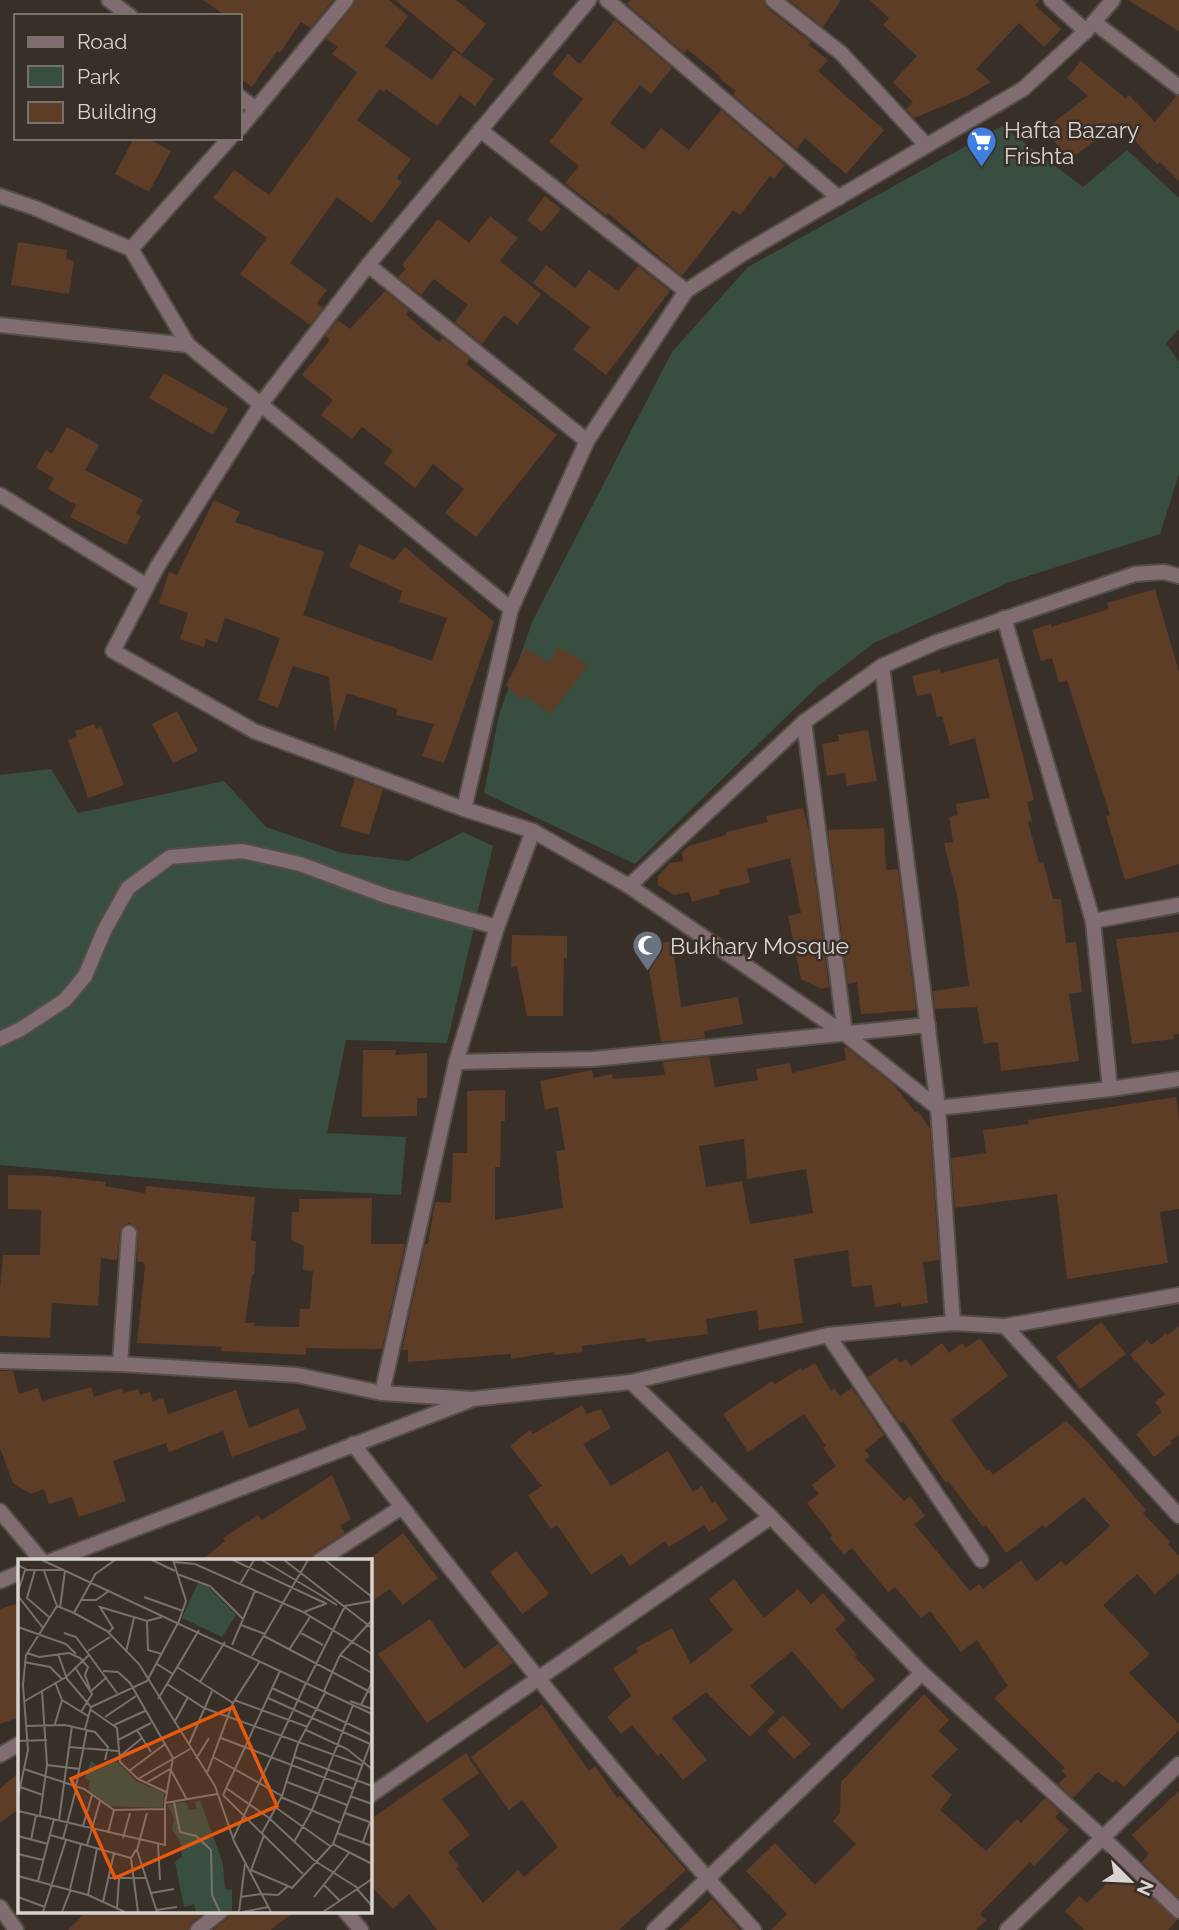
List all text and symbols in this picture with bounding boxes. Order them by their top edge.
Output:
legend [14,14,242,140]
text: Road [77,29,127,54]
text: Park [77,64,120,89]
text: Building [77,99,157,124]
place label: Hafta Bazary Frishta [1004,116,1139,169]
supermarket icon: Hafta Bazary Frishta [964,125,998,169]
mosque icon: Bukhary Mosque [630,928,664,972]
place label: Bukhary Mosque [670,932,849,959]
inset map [18,1559,371,1912]
north arrow [1095,1846,1165,1916]
text: N [1133,1877,1159,1899]

